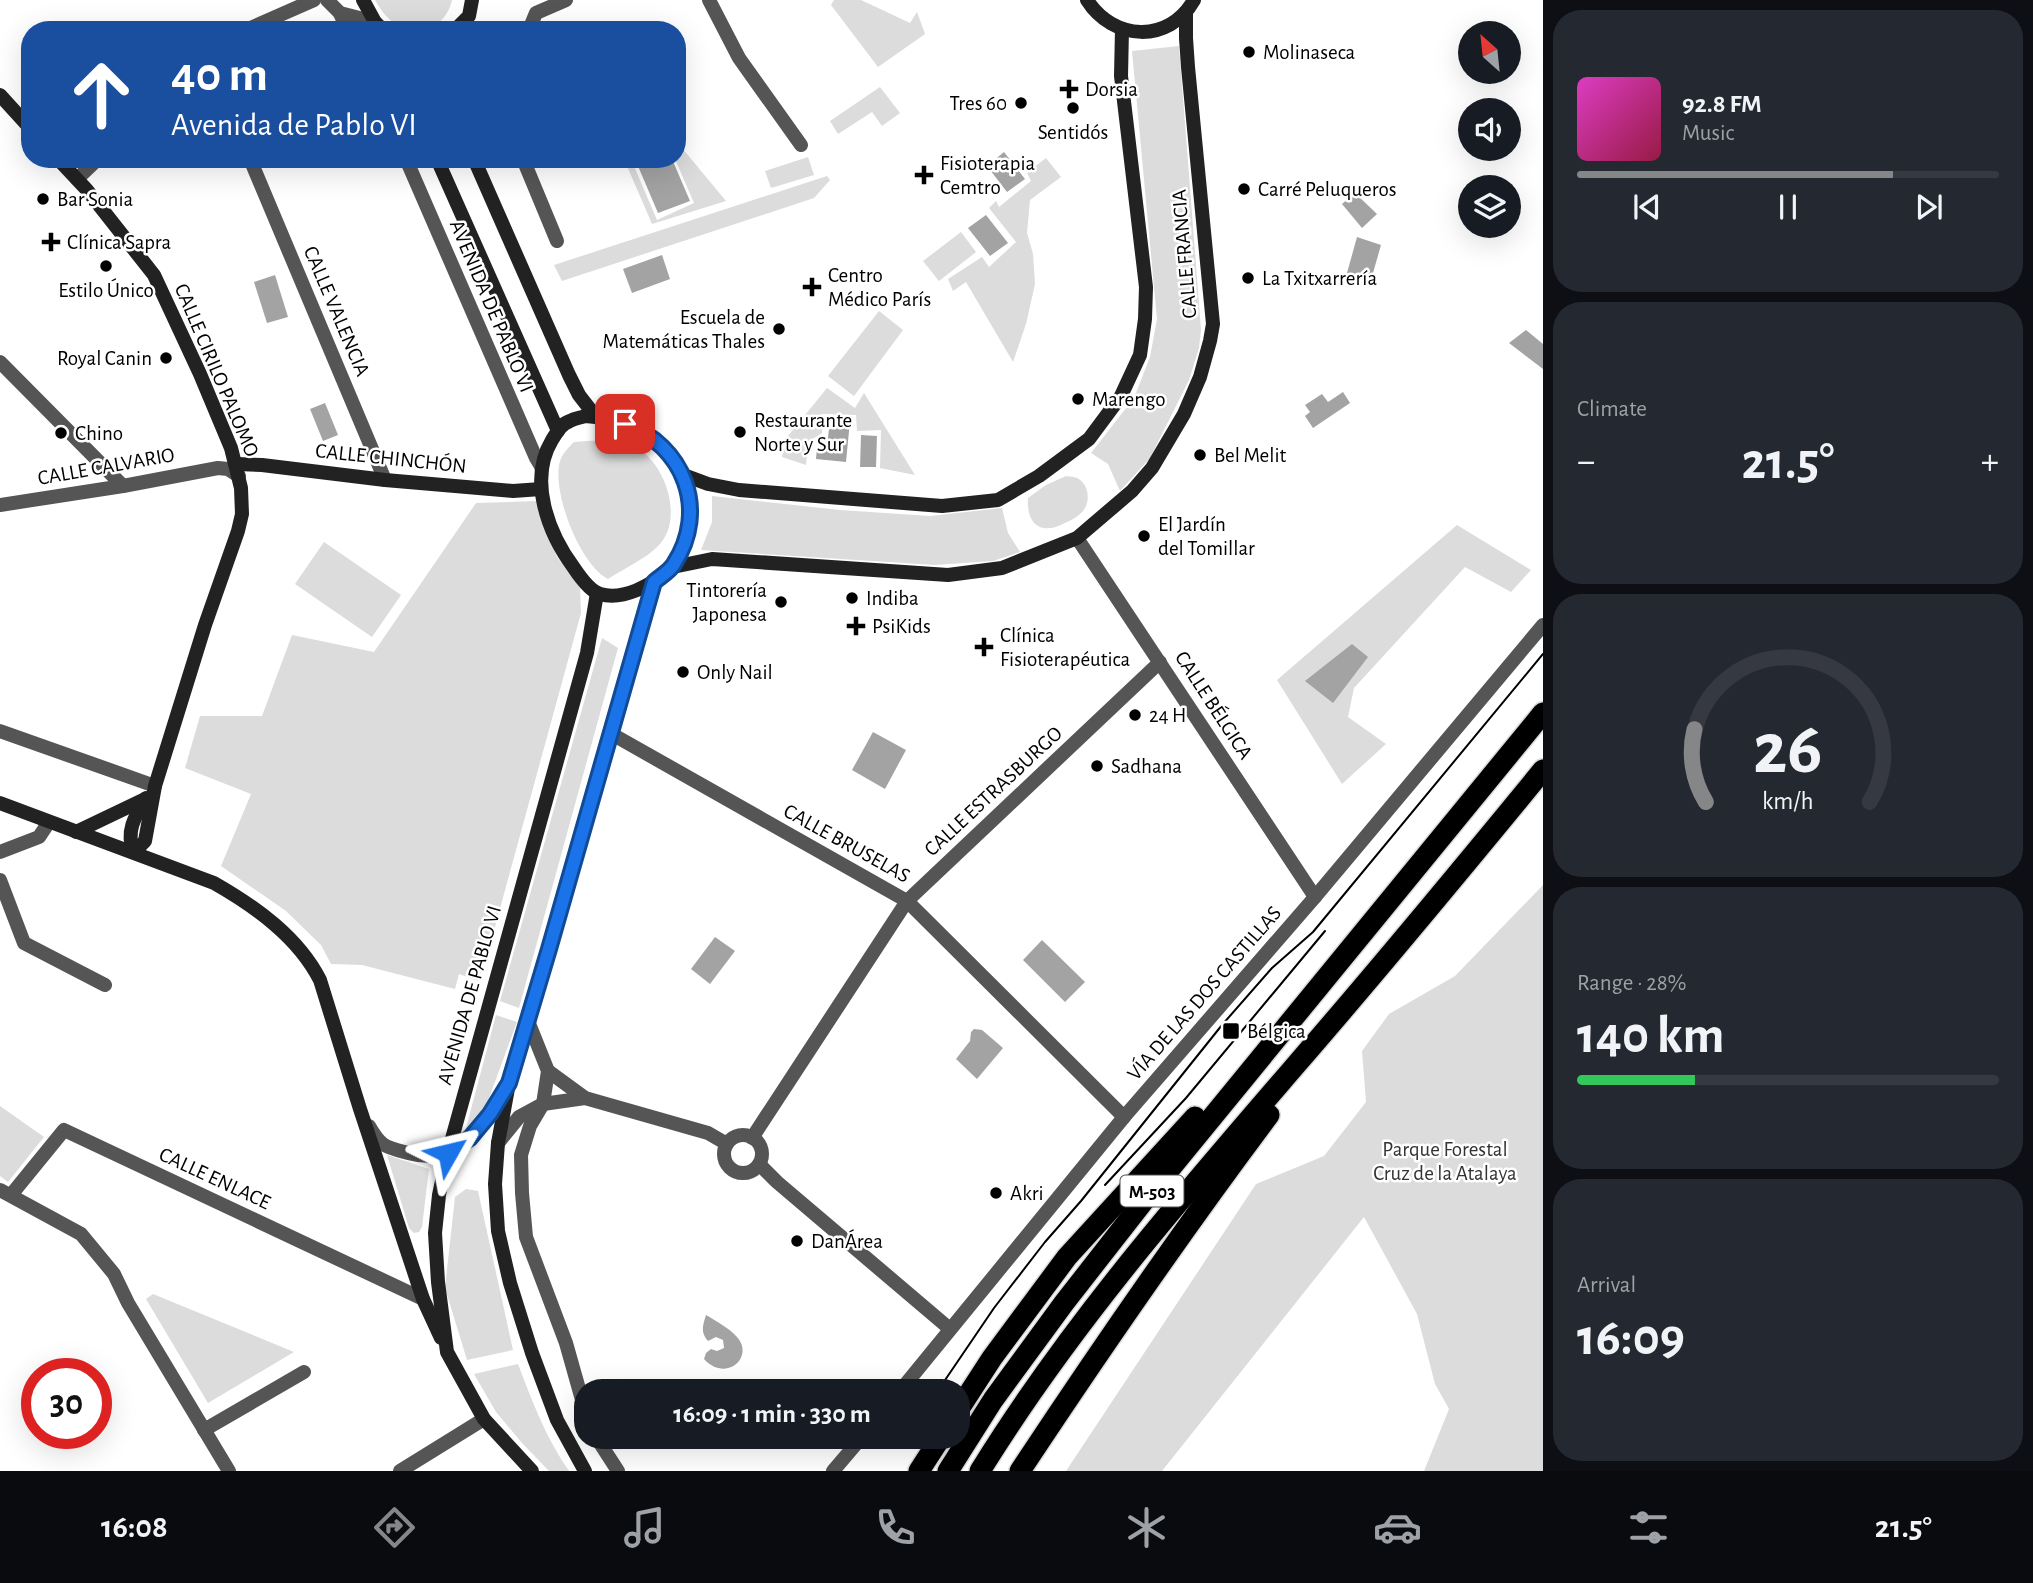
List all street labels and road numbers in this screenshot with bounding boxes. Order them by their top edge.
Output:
street label: CALLE FRANCIA [1168,188,1201,319]
street label: AVENIDA DE PABLO VI [446,217,537,396]
street label: CALLE VALENCIA [300,243,373,379]
street label: CALLE CIRILO PALOMO [171,280,263,460]
street label: CALLE CHINCHÓN [314,438,468,477]
street label: CALLE CALVARIO [36,444,176,489]
street label: CALLE BÉLGICA [1171,646,1258,763]
street label: CALLE ESTRASBURGO [920,722,1066,860]
street label: CALLE BRUSELAS [780,800,913,887]
street label: VÍA DE LAS DOS CASTILLAS [1122,901,1285,1084]
street label: AVENIDA DE PABLO VI [434,903,505,1087]
street label: CALLE ENLACE [156,1144,274,1213]
road number: M-503 [1120,1176,1184,1206]

